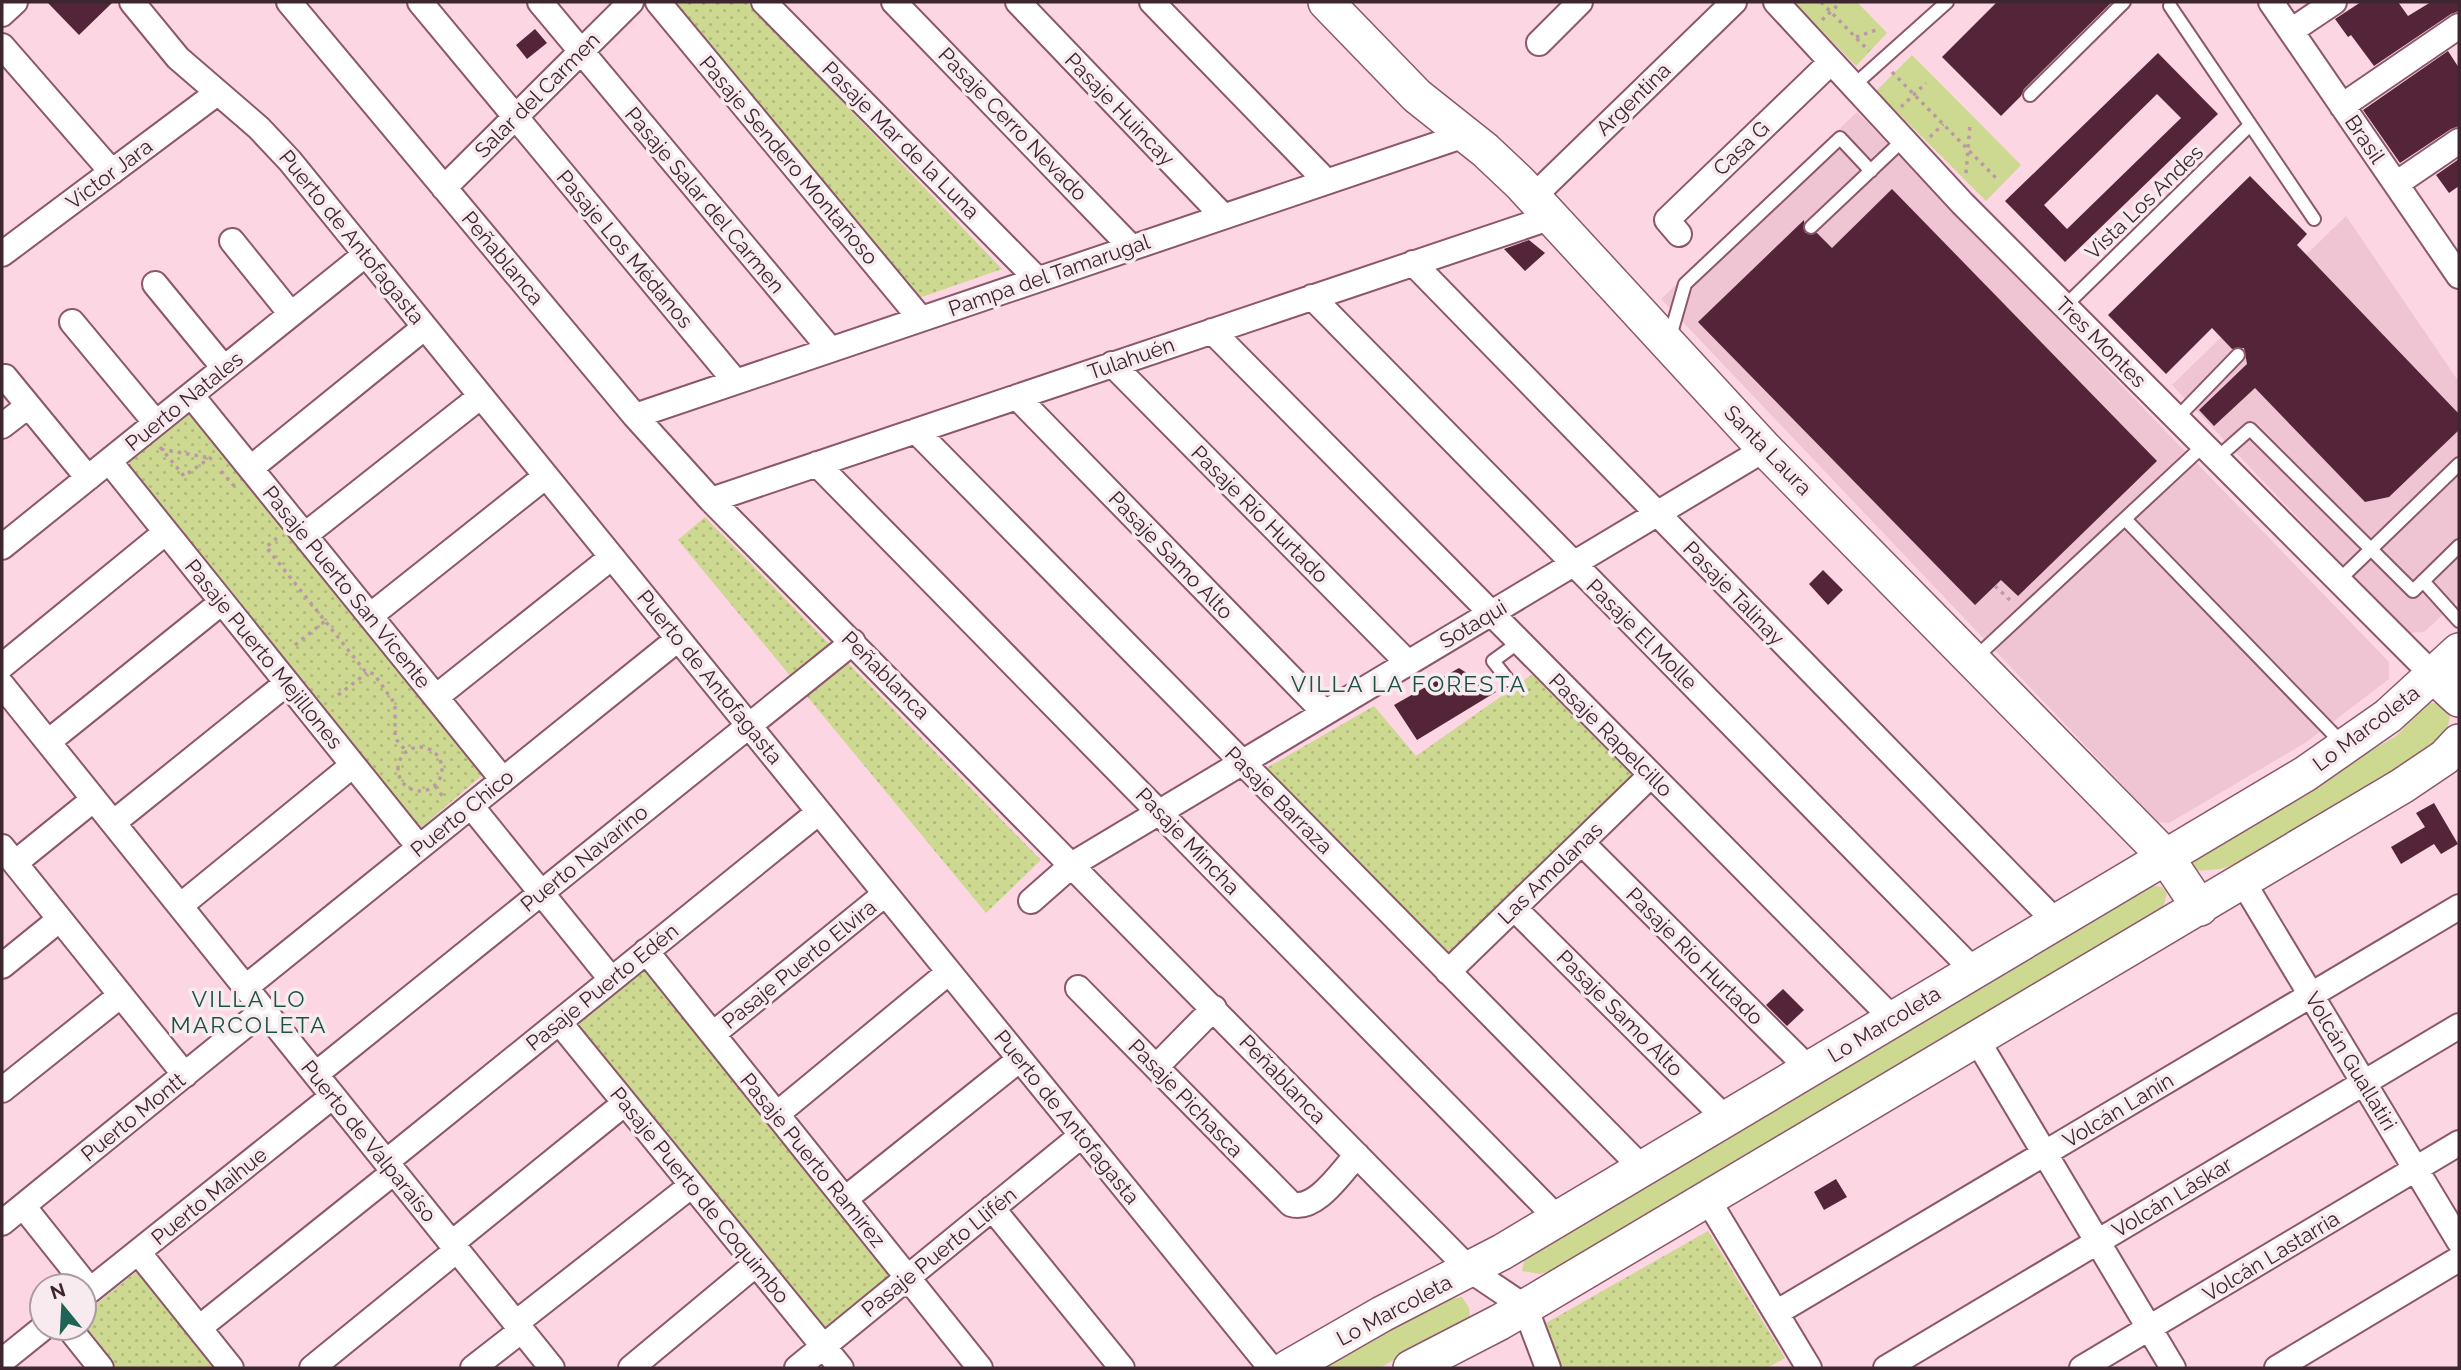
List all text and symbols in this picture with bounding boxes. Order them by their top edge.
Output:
street label: Salar del Carmen [469,27,605,163]
street label: Pasaje Cerro Nevado [933,42,1093,206]
street label: Pasaje Huincay [1060,47,1180,171]
street label: Pasaje Sendero Montañoso [694,51,884,269]
street label: Pasaje Mar de la Luna [817,56,985,224]
street label: Argentina [1590,57,1676,141]
street label: Pasaje Salar del Carmen [620,102,790,298]
street label: Brasil [2340,110,2390,168]
street label: Casa G [1708,115,1774,181]
street label: Víctor Jara [61,133,157,215]
street label: Vista Los Andes [2080,139,2208,265]
street label: Puerto de Antofagasta [274,145,430,329]
street label: Pasaje Los Médanos [552,165,698,333]
street label: Peñablanca [457,206,549,310]
street label: Pampa del Tamarugal [945,229,1153,321]
street label: Tres Montes [2050,291,2152,393]
street label: Tulahuén [1084,332,1178,384]
street label: Puerto Natales [120,346,248,456]
street label: Santa Laura [1719,400,1817,500]
street label: Pasaje Río Hurtado [1186,440,1334,588]
street label: Pasaje Puerto San Vicente [258,481,436,693]
street label: Pasaje Samo Alto [1104,486,1238,624]
street label: Pasaje Talinay [1678,536,1790,650]
street label: Pasaje Puerto Mejillones [180,554,348,754]
street label: Pasaje El Molle [1582,574,1702,694]
street label: Puerto de Antofagasta [632,585,788,769]
street label: Sotaqui [1435,594,1511,654]
street label: Peñablanca [837,626,935,724]
street label: Pasaje Rapelcillo [1544,668,1678,802]
district label: VILLA LA FORESTA [1291,670,1527,697]
street label: Lo Marcoleta [2308,680,2424,776]
street label: Pasaje Barraza [1220,741,1338,859]
street label: Puerto Chico [406,764,518,862]
street label: Pasaje Mincha [1131,782,1245,900]
street label: Puerto Navarino [515,799,653,917]
street label: Las Amolanas [1493,817,1607,929]
street label: Pasaje Río Hurtado [1621,882,1769,1030]
street label: Pasaje Puerto Elvira [717,894,881,1034]
street label: Pasaje Puerto Edén [521,918,683,1056]
street label: Pasaje Samo Alto [1552,945,1688,1081]
street label: Lo Marcoleta [1823,981,1945,1067]
district label: VILLA LO MARCOLETA [170,985,328,1038]
street label: Volcán Guallatiri [2300,987,2402,1135]
street label: Puerto de Antofagasta [989,1025,1145,1209]
street label: Peñablanca [1234,1029,1332,1129]
street label: Pasaje Pichasca [1123,1034,1249,1162]
street label: Puerto de Valparaíso [296,1055,442,1227]
street label: Puerto Montt [76,1067,190,1167]
street label: Volcán Lanín [2058,1067,2178,1153]
street label: Pasaje Puerto Ramírez [735,1068,891,1252]
street label: Pasaje Puerto de Coquimbo [605,1082,795,1308]
street label: Puerto Maihue [146,1142,272,1250]
street label: Volcán Láskar [2108,1151,2237,1243]
street label: Pasaje Puerto Llifén [857,1182,1021,1322]
street label: Volcán Lastarria [2198,1205,2344,1307]
street label: Lo Marcoleta [1332,1269,1456,1351]
north arrow [28,1272,98,1342]
text: N [47,1278,68,1304]

